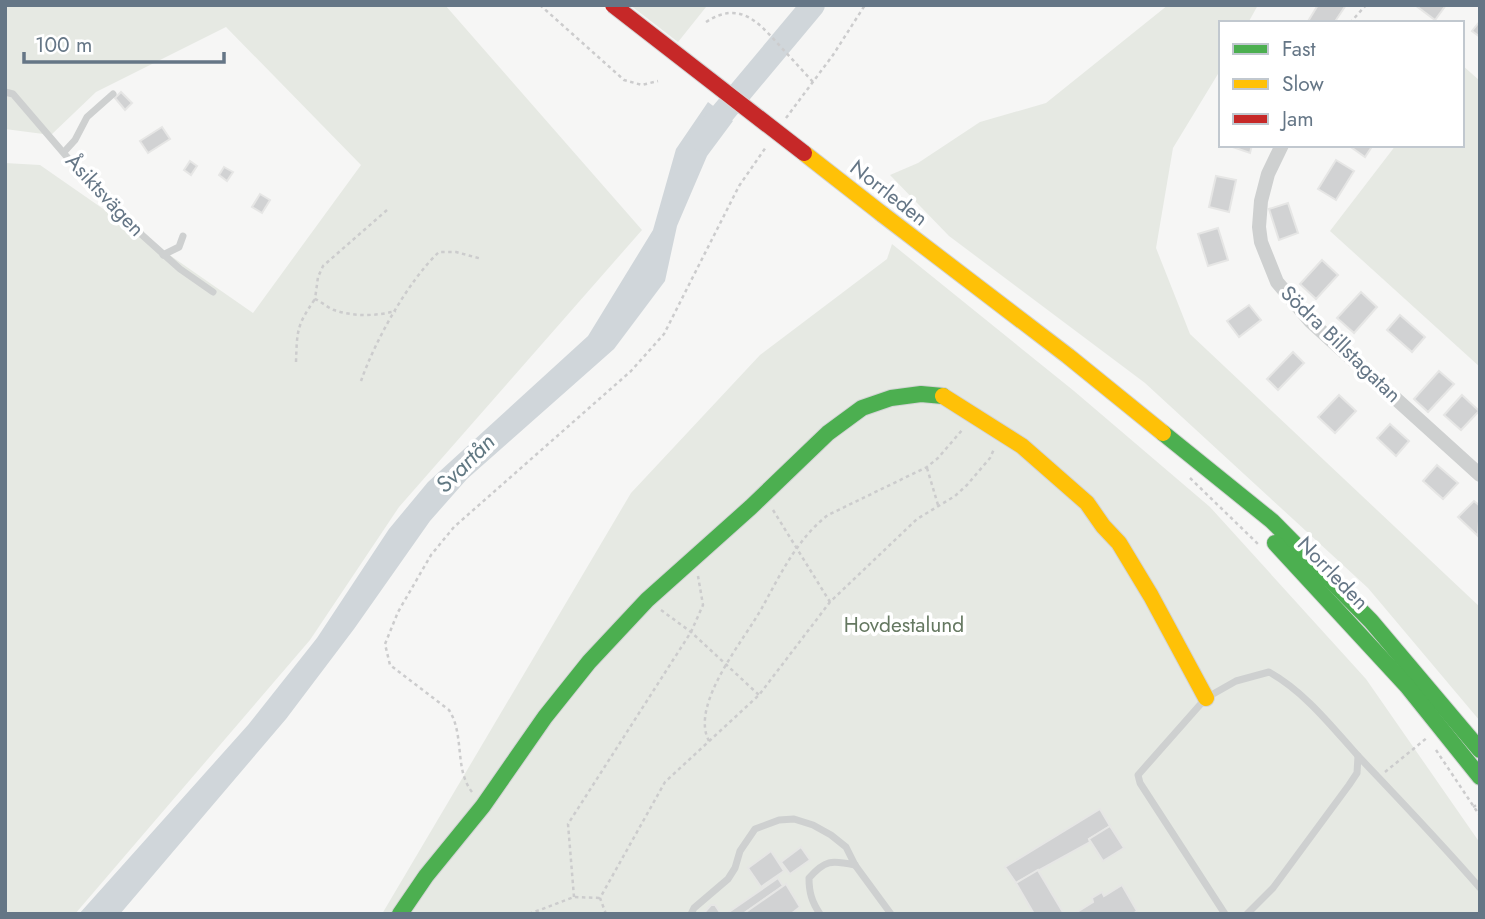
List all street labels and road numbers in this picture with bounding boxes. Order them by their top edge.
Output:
street label: Åsiktsvägen [59,147,151,243]
street label: Norrleden [844,153,934,233]
street label: Södra Billstagatan [1274,279,1408,409]
street label: Norrleden [1290,530,1376,616]

